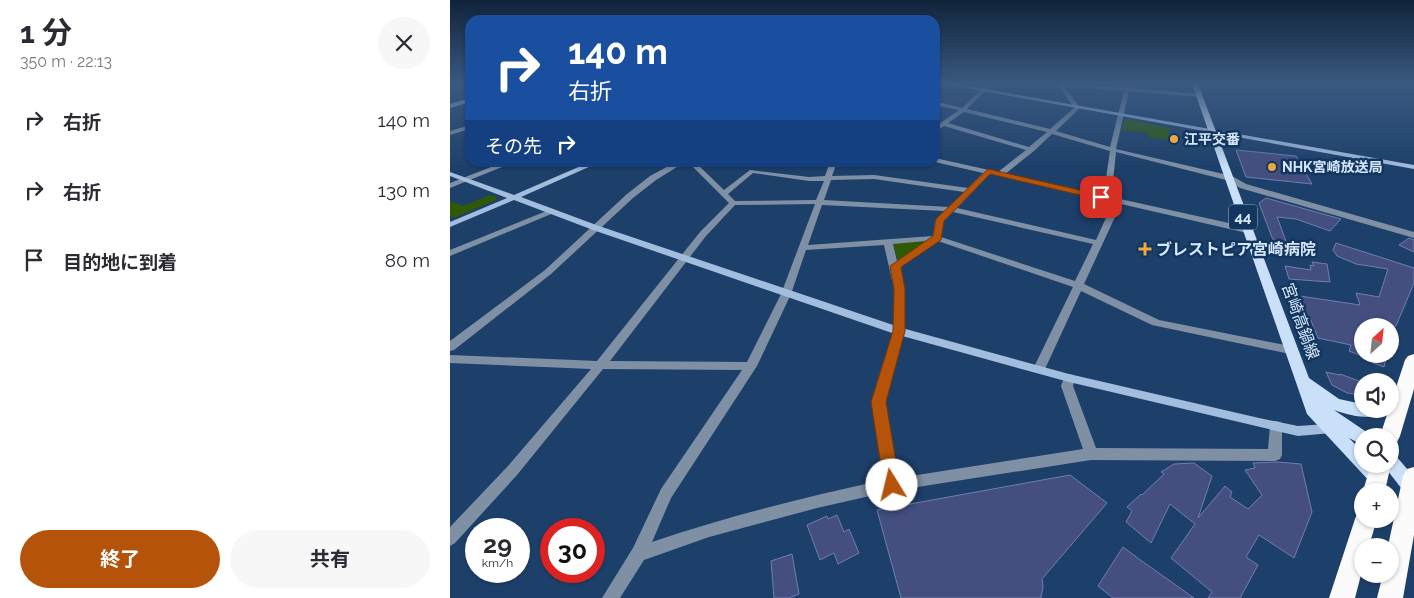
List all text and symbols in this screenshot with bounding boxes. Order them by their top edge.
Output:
text: 1 分 [20,15,72,50]
button: close [378,17,430,69]
text: 140 m [568,31,668,72]
icon: right [485,35,550,100]
text: 350 m · 22:13 [20,52,112,71]
text: 右折 [568,78,612,104]
icon: right [20,106,48,134]
text: 140 m [378,109,430,131]
text: 右折 [63,111,101,133]
icon: right [552,130,580,158]
place label: 江平交番 [1184,131,1240,147]
marker: 江平交番 [1168,133,1180,145]
text: その先 [485,135,542,157]
place label: NHK宮崎放送局 [1282,159,1382,175]
marker: NHK宮崎放送局 [1266,161,1278,173]
icon: right [20,176,48,204]
pin [1080,176,1122,218]
text: 130 m [378,179,430,201]
text: 右折 [63,181,101,203]
icon: arrive [1087,183,1115,211]
road number: 44 [1229,204,1257,230]
place label: ブレストピア宮崎病院 [1156,240,1316,259]
marker: ブレストピア宮崎病院 [1138,242,1152,256]
icon: arrive [20,246,48,274]
text: 80 m [385,249,430,271]
text: 目的地に到着 [63,251,177,273]
street label: 宮崎高鍋線 [1278,280,1323,362]
north arrow [1354,318,1399,362]
map controls [1354,318,1399,583]
button: sound [1354,373,1399,418]
button: search [1354,428,1399,473]
position arrow [865,458,917,510]
button: + [1354,483,1399,528]
speed limit sign: 30 [540,518,605,583]
text: 29 [483,529,512,559]
button: 終了 [20,530,220,588]
button: 共有 [230,530,430,588]
button: − [1354,538,1399,583]
text: km/h [482,556,513,570]

